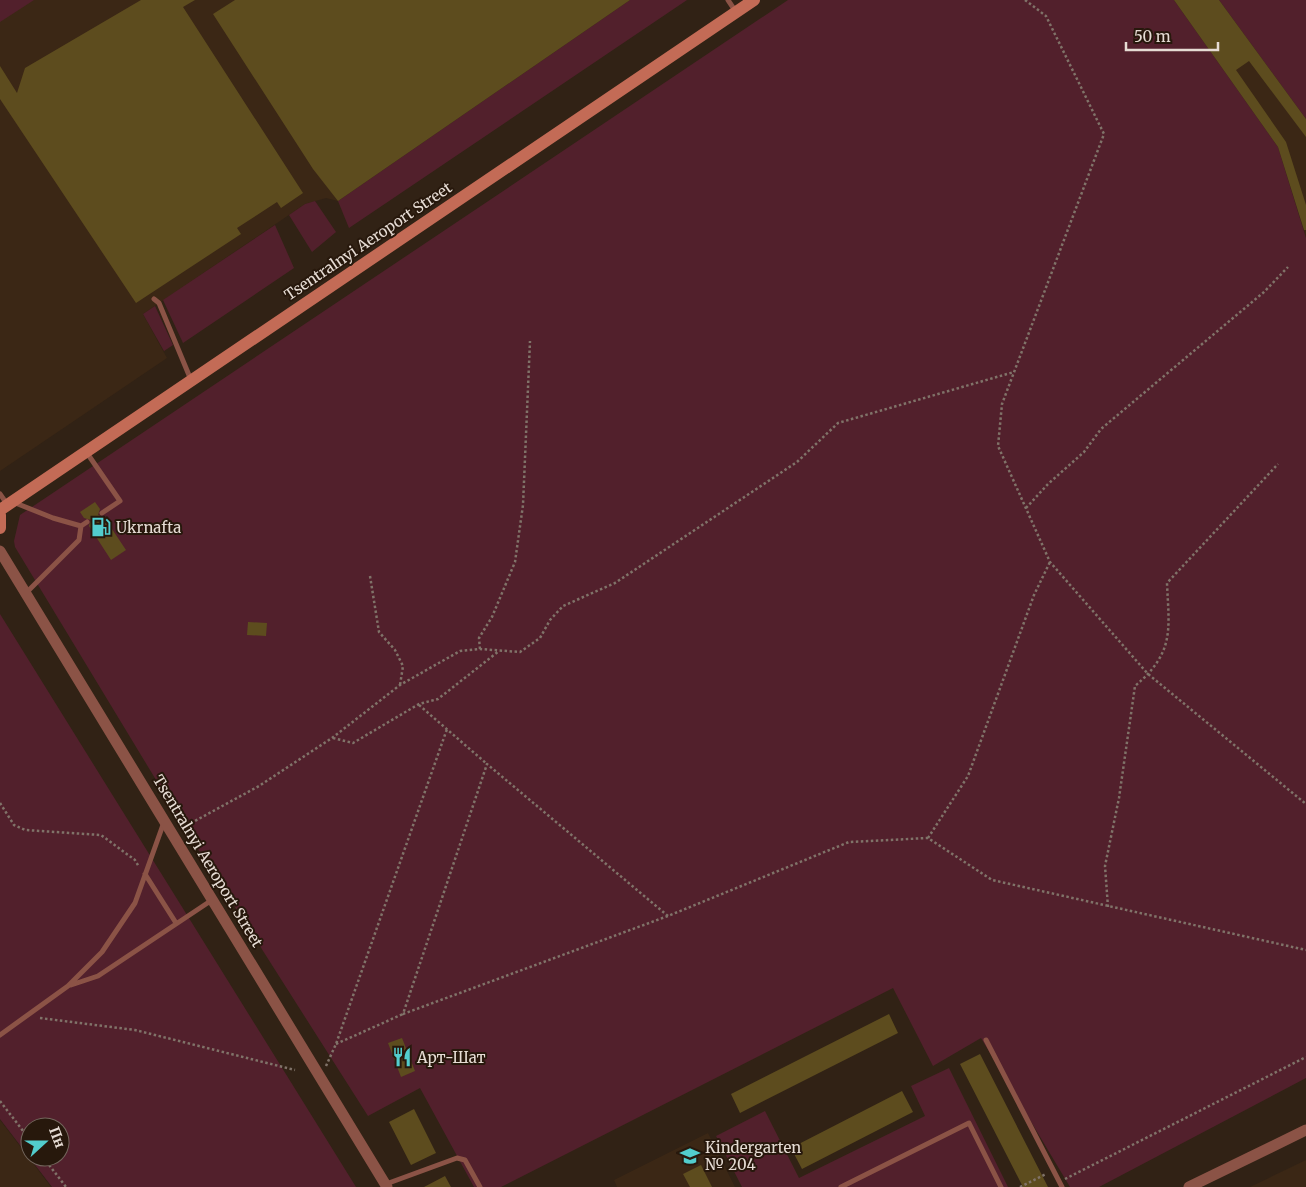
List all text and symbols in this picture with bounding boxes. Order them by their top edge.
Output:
scale bar [1126,20,1218,52]
text: 50 m [1134,27,1171,46]
street label: Tsentralnyi Aeroport Street [281,178,455,304]
fuel station icon: Ukrnafta [90,516,112,538]
place label: Ukrnafta [116,518,181,537]
street label: Tsentralnyi Aeroport Street [149,771,267,951]
restaurant icon: Арт-Шат [391,1046,413,1068]
place label: Арт-Шат [416,1048,486,1067]
north arrow [20,1117,70,1167]
text: Пн [45,1124,69,1151]
place label: Kindergarten № 204 [705,1138,801,1174]
school or university icon: Kindergarten № 204 [679,1145,701,1167]

